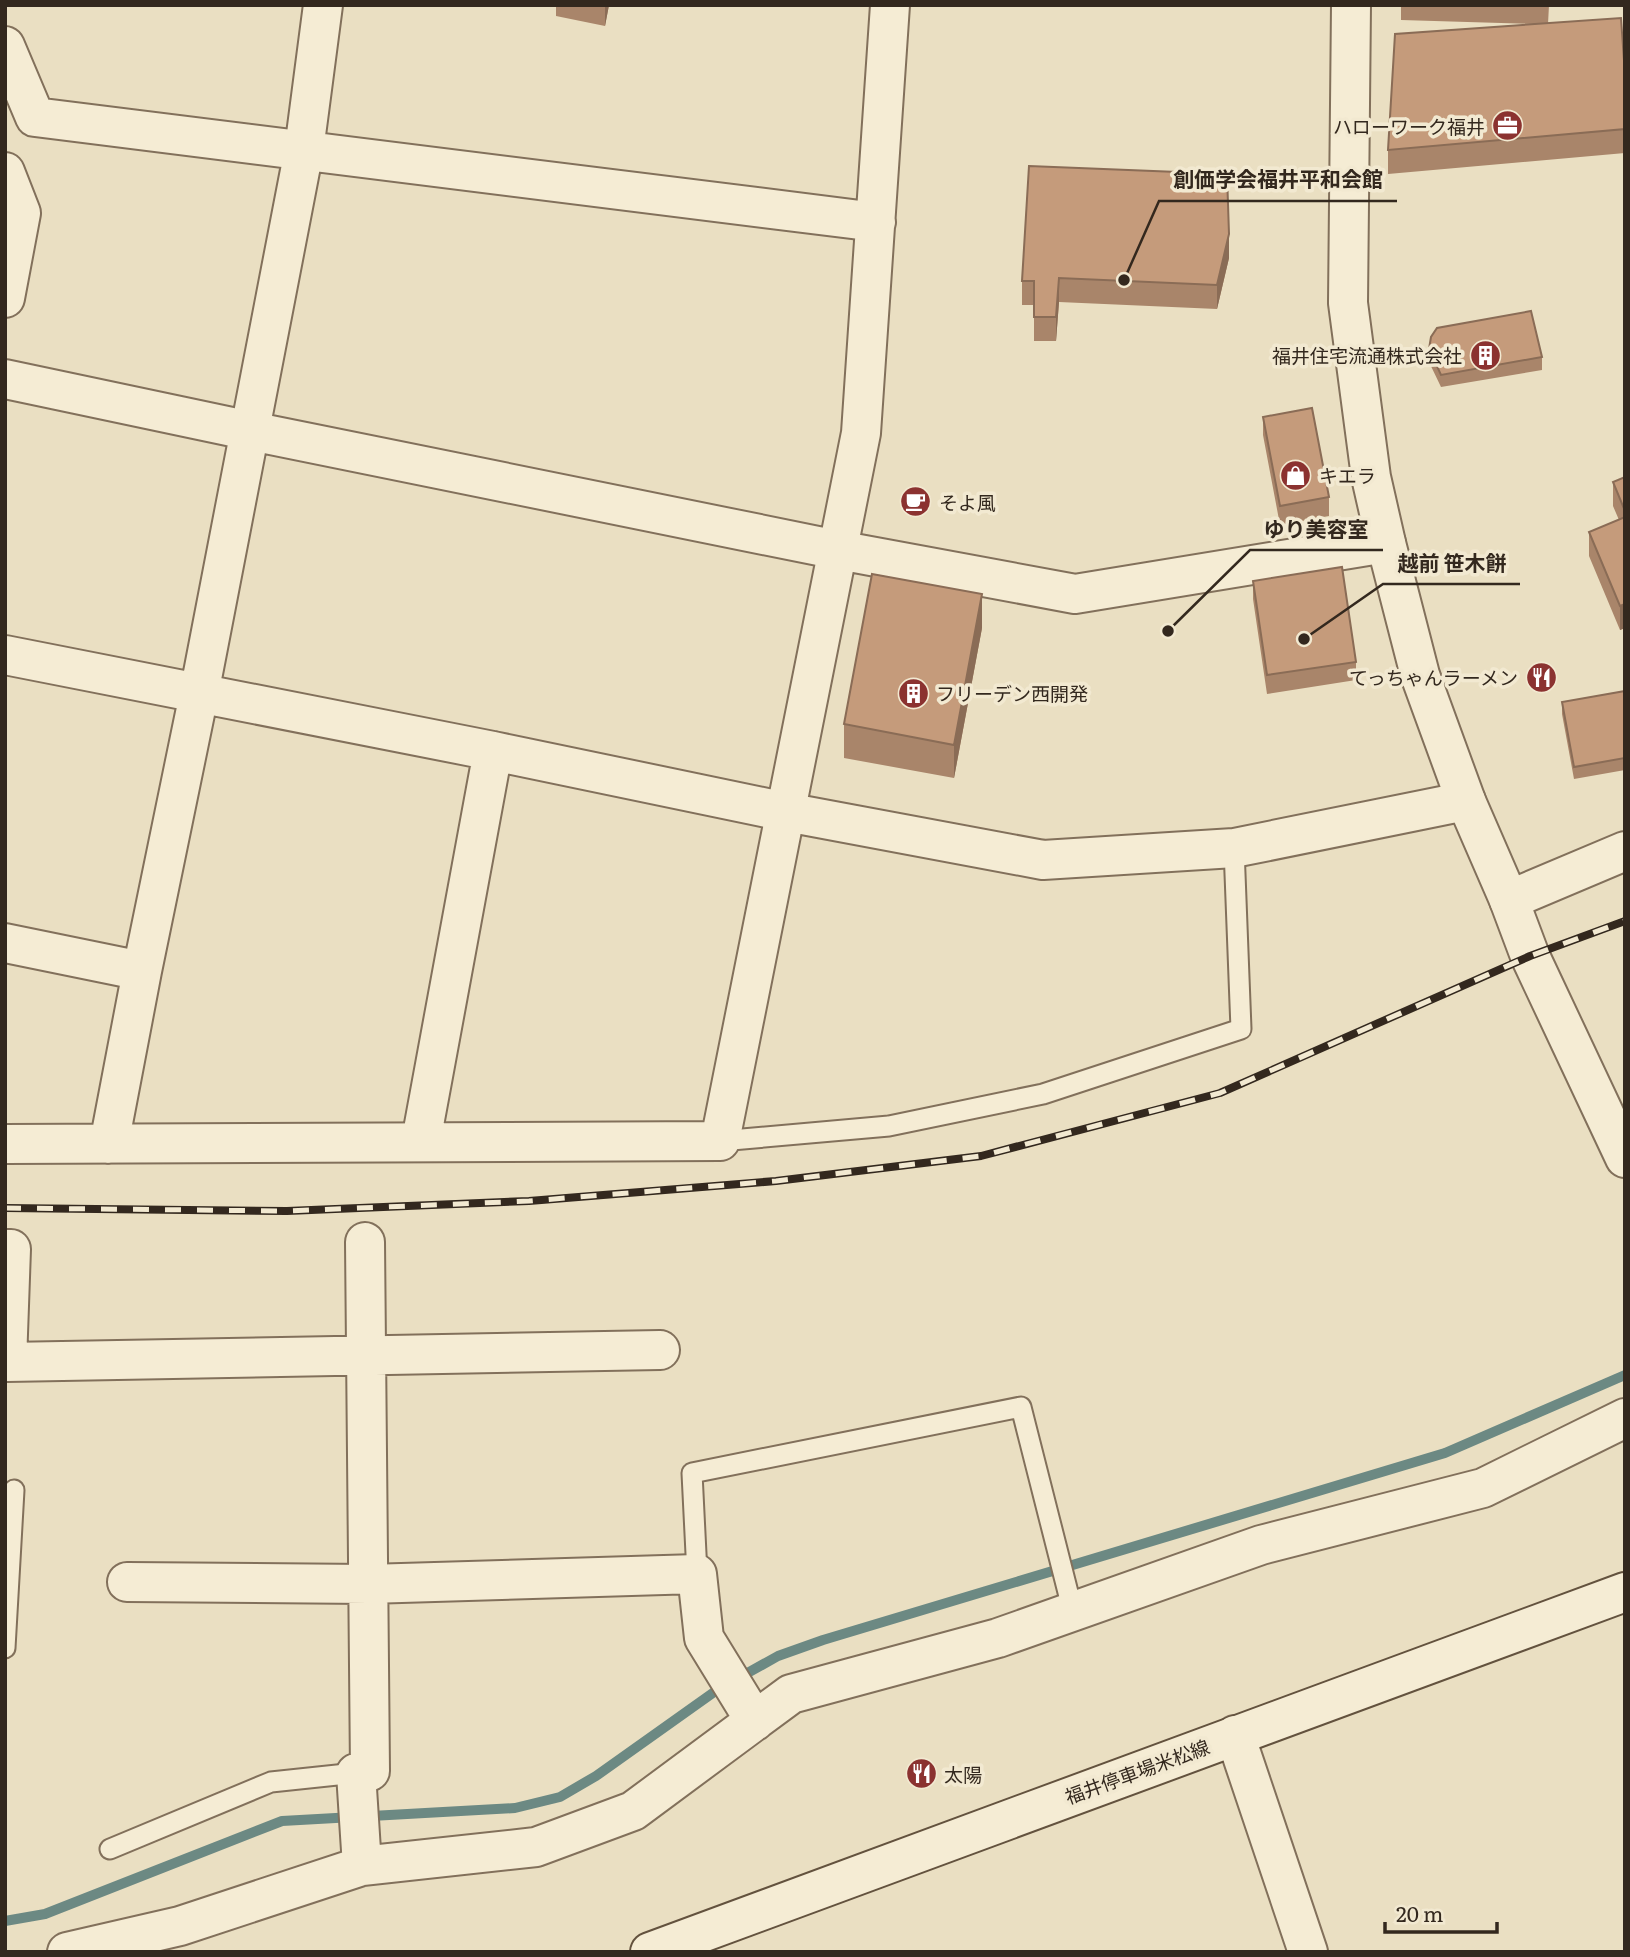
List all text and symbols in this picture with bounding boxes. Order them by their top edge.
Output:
office icon: ハローワーク福井 [1491,109,1525,143]
place label: ハローワーク福井 [1333,112,1485,140]
callout: 創価学会福井平和会館 [1159,159,1397,201]
text: 創価学会福井平和会館 [1173,162,1383,193]
building icon: 福井住宅流通株式会社 [1468,338,1502,372]
place label: 福井住宅流通株式会社 [1272,341,1462,369]
shop icon: キエラ [1279,458,1313,492]
place label: キエラ [1319,461,1376,489]
cafe icon: そよ風 [899,485,933,519]
place label: そよ風 [939,488,996,516]
callout: ゆり美容室 [1250,508,1383,550]
text: ゆり美容室 [1264,512,1369,543]
callout: 越前 笹木餅 [1383,542,1520,584]
text: 越前 笹木餅 [1397,546,1507,577]
restaurant icon: てっちゃんラーメン [1524,660,1558,694]
place label: てっちゃんラーメン [1349,663,1518,691]
building icon: フリーデン西開発 [896,676,930,710]
place label: フリーデン西開発 [936,679,1088,707]
street label: 福井停車場米松線 [1061,1732,1213,1810]
restaurant icon: 太陽 [904,1757,938,1791]
place label: 太陽 [944,1760,982,1788]
scale bar [1385,1890,1497,1934]
text: 20 m [1396,1897,1443,1928]

